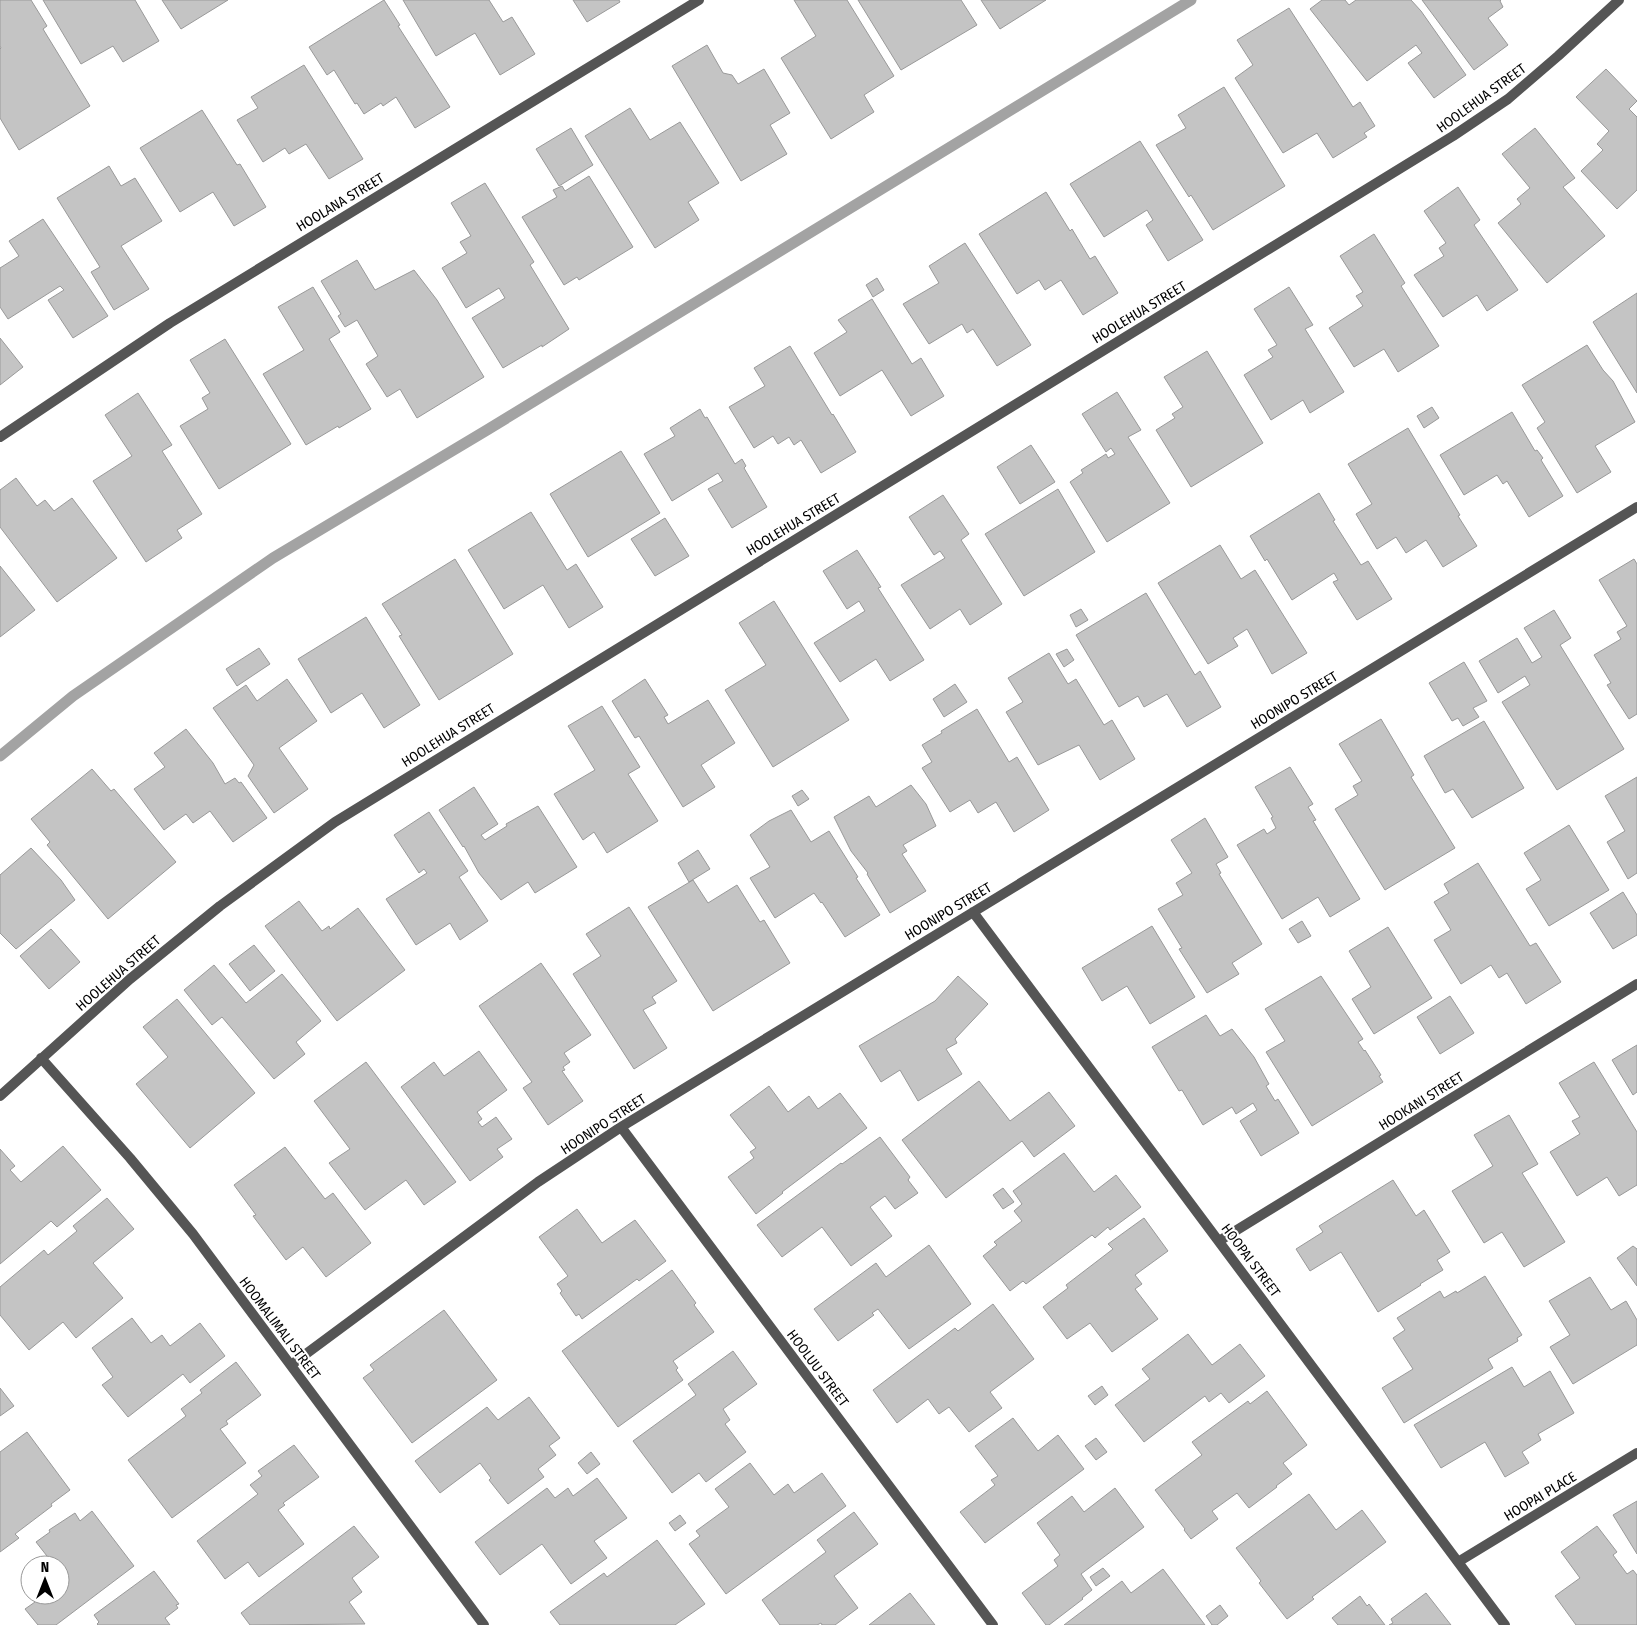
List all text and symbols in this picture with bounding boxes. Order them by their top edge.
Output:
street label: HOOLEHUA STREET [1433,60,1530,137]
street label: HOOLANA STREET [293,169,388,235]
street label: HOOLEHUA STREET [1089,277,1190,347]
street label: HOOLEHUA STREET [743,489,844,559]
street label: HOONIPO STREET [1248,668,1341,733]
street label: HOOLEHUA STREET [399,700,498,771]
street label: HOONIPO STREET [902,879,995,944]
street label: HOOLEHUA STREET [73,932,164,1015]
street label: HOOKANI STREET [1376,1068,1467,1134]
street label: HOONIPO STREET [558,1090,649,1158]
street label: HOOPAI STREET [1218,1220,1284,1301]
street label: HOOMALIMALI STREET [235,1274,324,1383]
street label: HOOLUU STREET [783,1326,852,1411]
street label: HOOPAI PLACE [1501,1468,1580,1525]
north arrow [20,1555,70,1605]
text: N [41,1559,49,1576]

